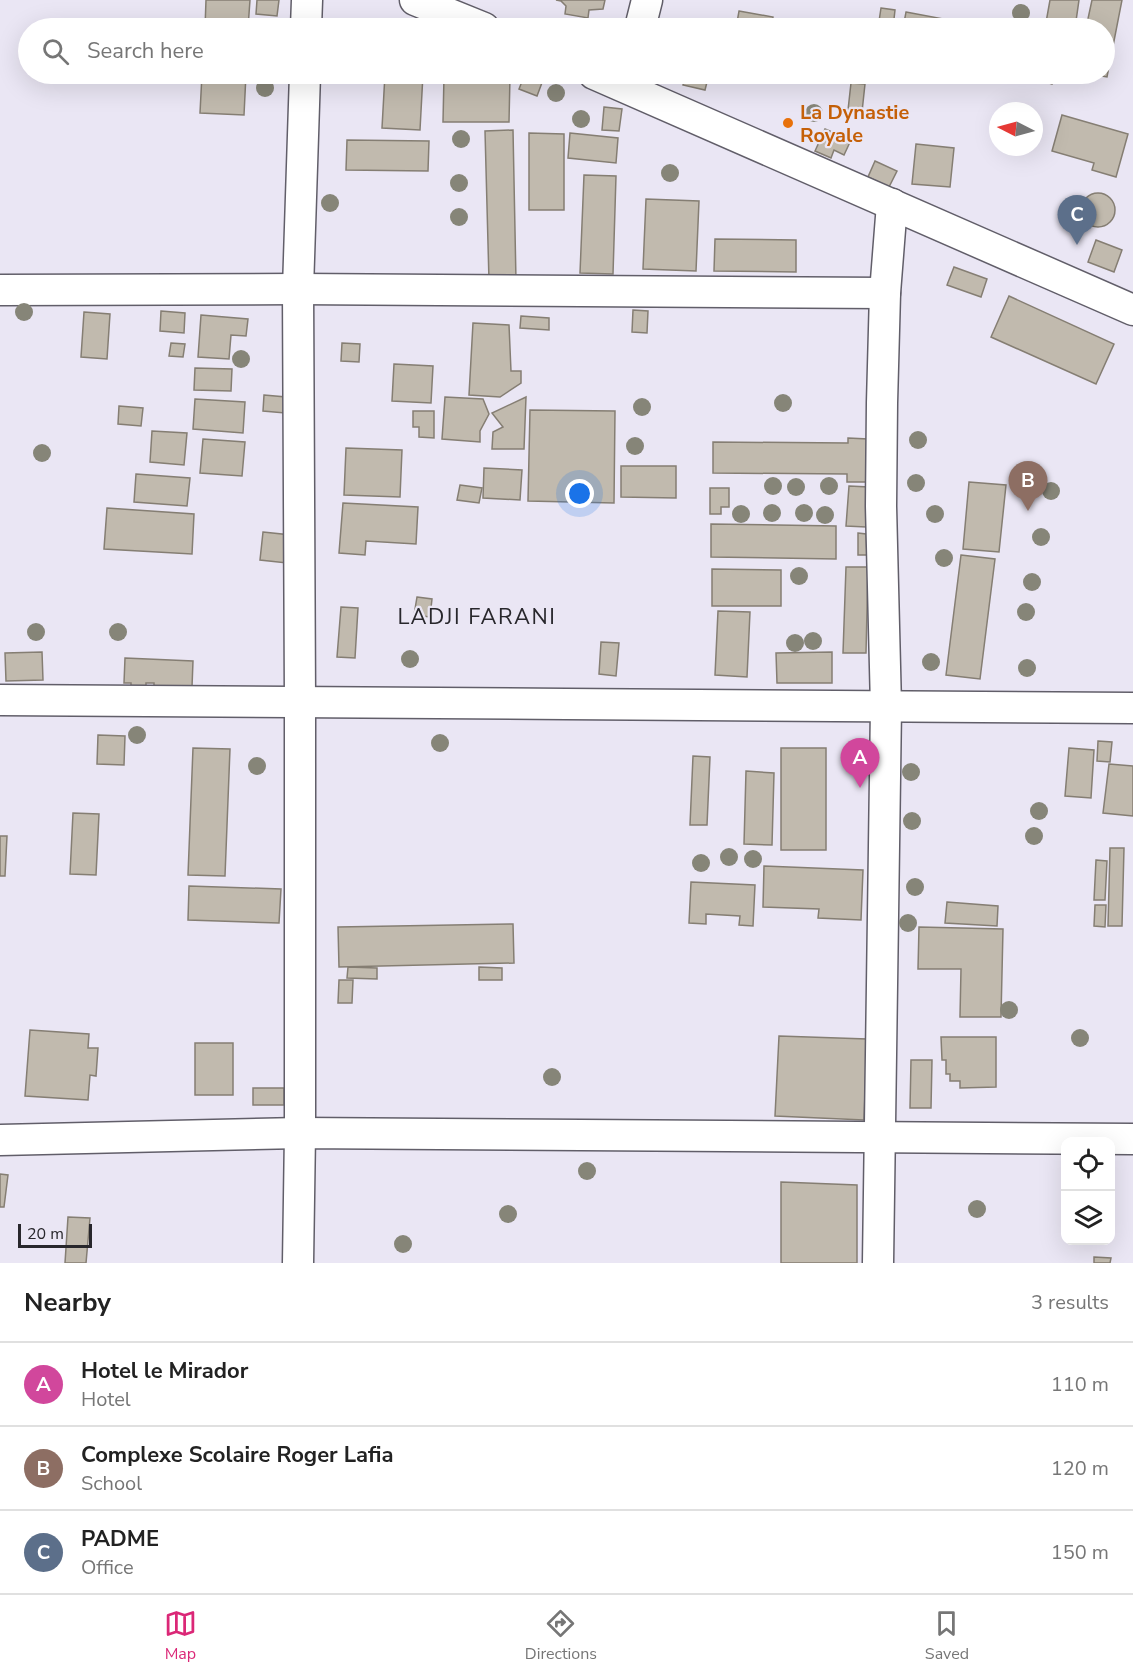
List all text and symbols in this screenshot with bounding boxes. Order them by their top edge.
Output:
search box [18,18,1115,84]
icon: search [39,35,72,68]
text: Search here [87,36,204,66]
place label: La Dynastie Royale [800,99,909,149]
north arrow [989,102,1043,156]
marker: La Dynastie Royale [781,116,795,130]
pin: C [1058,196,1096,245]
pin: B [1008,462,1048,511]
your location [565,479,594,508]
district label: LADJI FARANI [398,602,556,632]
pin: A [840,738,880,788]
map controls [1061,1137,1115,1245]
button: locate [1061,1137,1115,1191]
button: layers [1061,1191,1115,1245]
scale bar [18,1221,92,1248]
text: 20 m [27,1223,64,1245]
text: Nearby [24,1285,111,1320]
text: 3 results [1031,1289,1109,1316]
text: Hotel le Mirador [81,1356,248,1386]
text: A [36,1371,51,1398]
text: 110 m [1051,1371,1109,1398]
text: Hotel [81,1386,131,1413]
text: Complexe Scolaire Roger Lafia [81,1440,394,1470]
text: B [37,1455,50,1482]
text: 120 m [1051,1455,1109,1482]
text: School [81,1470,142,1497]
text: PADME [81,1524,159,1554]
text: C [37,1539,50,1566]
text: 150 m [1051,1539,1109,1566]
text: Office [81,1554,134,1581]
tab: Map [164,1607,197,1665]
tab: Directions [525,1607,597,1665]
tab: Saved [925,1607,969,1665]

